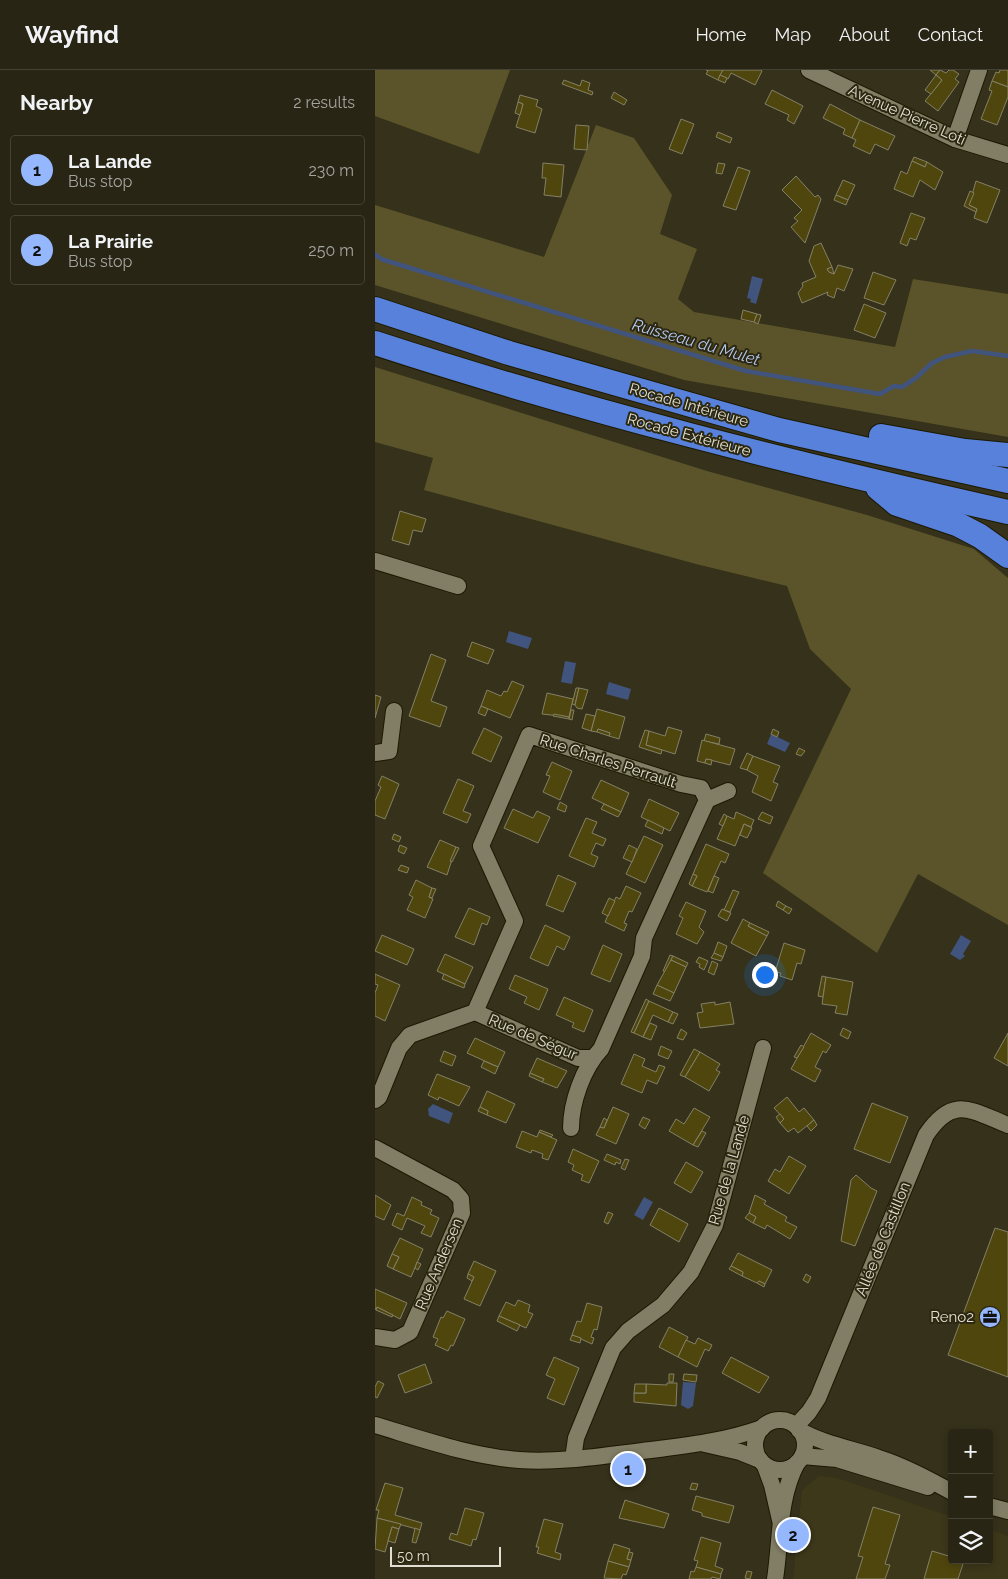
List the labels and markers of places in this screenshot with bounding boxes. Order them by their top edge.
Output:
office icon: Reno2 [978,1305,1002,1329]
place label: Reno2 [930,1308,974,1326]
pin: 1 [612,1450,644,1488]
pin: 2 [777,1516,809,1554]

